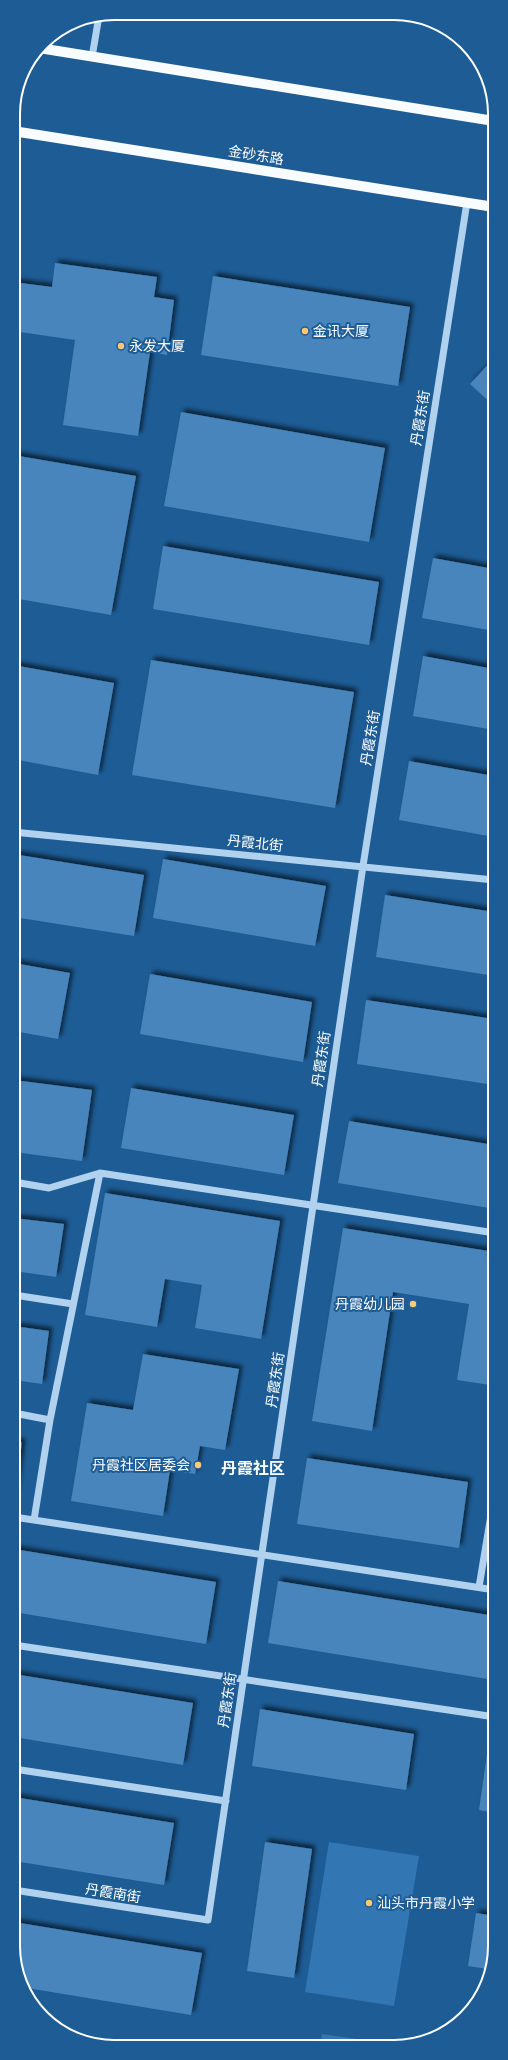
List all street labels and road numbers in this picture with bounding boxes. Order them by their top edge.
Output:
street label: 金砂东路 [227,143,285,168]
street label: 丹霞东街 [408,389,433,447]
street label: 丹霞东街 [358,709,383,767]
street label: 丹霞北街 [226,832,284,855]
street label: 丹霞东街 [309,1030,334,1088]
street label: 丹霞东街 [263,1351,288,1409]
street label: 丹霞东街 [215,1671,240,1729]
street label: 丹霞南街 [84,1881,142,1906]

